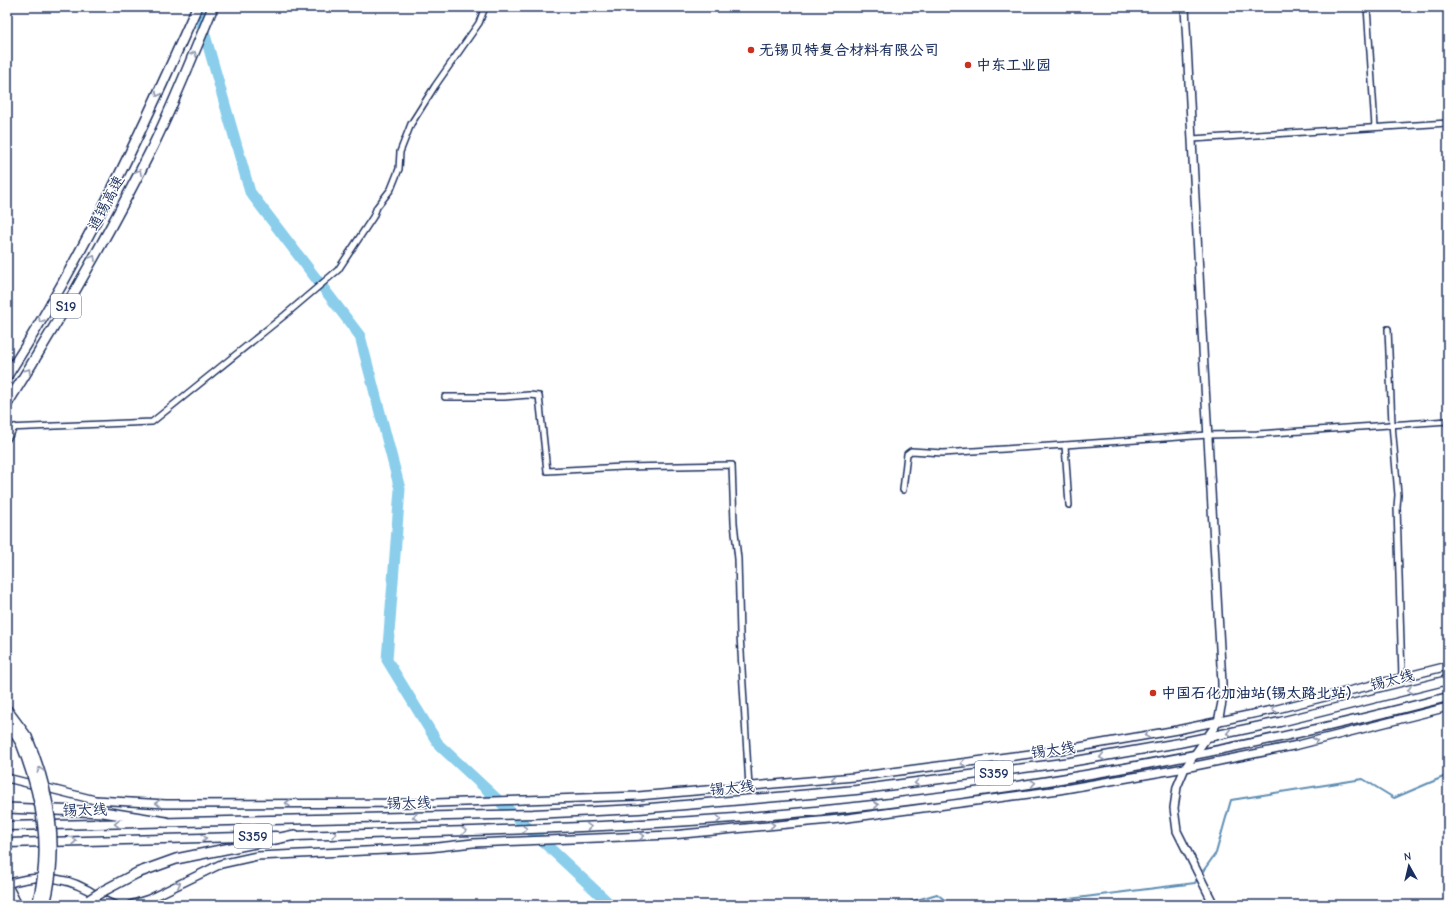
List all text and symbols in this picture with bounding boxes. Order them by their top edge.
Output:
place label: 无锡贝特复合材料有限公司 [759,41,939,59]
marker: 无锡贝特复合材料有限公司 [746,45,756,55]
one-way arrow [189,51,197,58]
place label: 中东工业园 [976,56,1051,74]
marker: 中东工业园 [963,60,973,70]
one-way arrow [155,89,163,97]
one-way arrow [134,169,142,176]
street label: 通锡高速 [84,172,128,234]
one-way arrow [88,255,95,262]
road number: S19 [51,294,81,318]
one-way arrow [38,316,45,323]
one-way arrow [23,368,30,375]
street label: 锡太线 [1368,666,1416,694]
place label: 中国石化加油站(锡太路北站) [1161,684,1352,702]
one-way arrow [1407,685,1414,694]
marker: 中国石化加油站(锡太路北站) [1148,688,1158,698]
one-way arrow [1271,705,1278,713]
one-way arrow [1226,728,1232,736]
one-way arrow [1144,730,1150,739]
one-way arrow [1312,737,1318,745]
street label: 锡太线 [1029,738,1077,762]
one-way arrow [1098,752,1105,761]
one-way arrow [960,758,966,767]
road number: S359 [975,761,1013,785]
one-way arrow [36,767,44,774]
one-way arrow [831,774,837,783]
street label: 锡太线 [709,777,755,799]
one-way arrow [914,778,920,787]
one-way arrow [1030,779,1036,788]
street label: 锡太线 [386,794,432,812]
one-way arrow [155,799,161,808]
one-way arrow [285,799,291,807]
street label: 锡太线 [62,801,108,819]
one-way arrow [873,801,879,810]
one-way arrow [411,813,417,821]
one-way arrow [716,814,722,823]
one-way arrow [114,819,120,828]
one-way arrow [769,821,775,830]
one-way arrow [586,823,592,831]
road number: S359 [234,824,272,848]
one-way arrow [522,825,528,833]
one-way arrow [461,827,467,835]
one-way arrow [331,830,337,839]
one-way arrow [639,832,645,840]
one-way arrow [201,834,207,842]
one-way arrow [71,837,77,845]
north arrow [1389,846,1429,886]
text: N [1403,850,1412,864]
one-way arrow [174,882,182,889]

